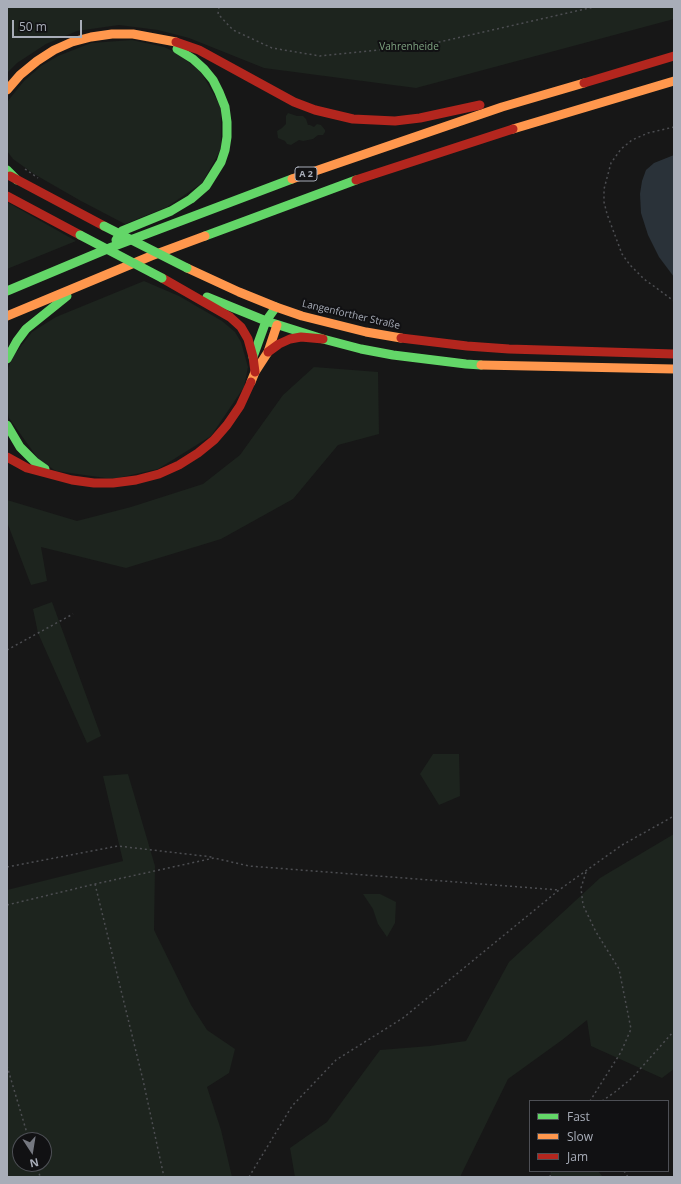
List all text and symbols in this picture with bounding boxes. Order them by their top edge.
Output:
scale bar [14,12,84,38]
text: 50 m [19,18,47,35]
park label: Vahrenheide [379,41,439,53]
road number: A 2 [295,167,317,181]
street label: Langenforther Straße [301,298,401,332]
legend [529,1100,669,1172]
text: Fast [567,1108,590,1125]
text: Slow [567,1128,593,1145]
north arrow [12,1132,52,1172]
text: Jam [567,1148,588,1165]
text: N [28,1155,40,1172]

